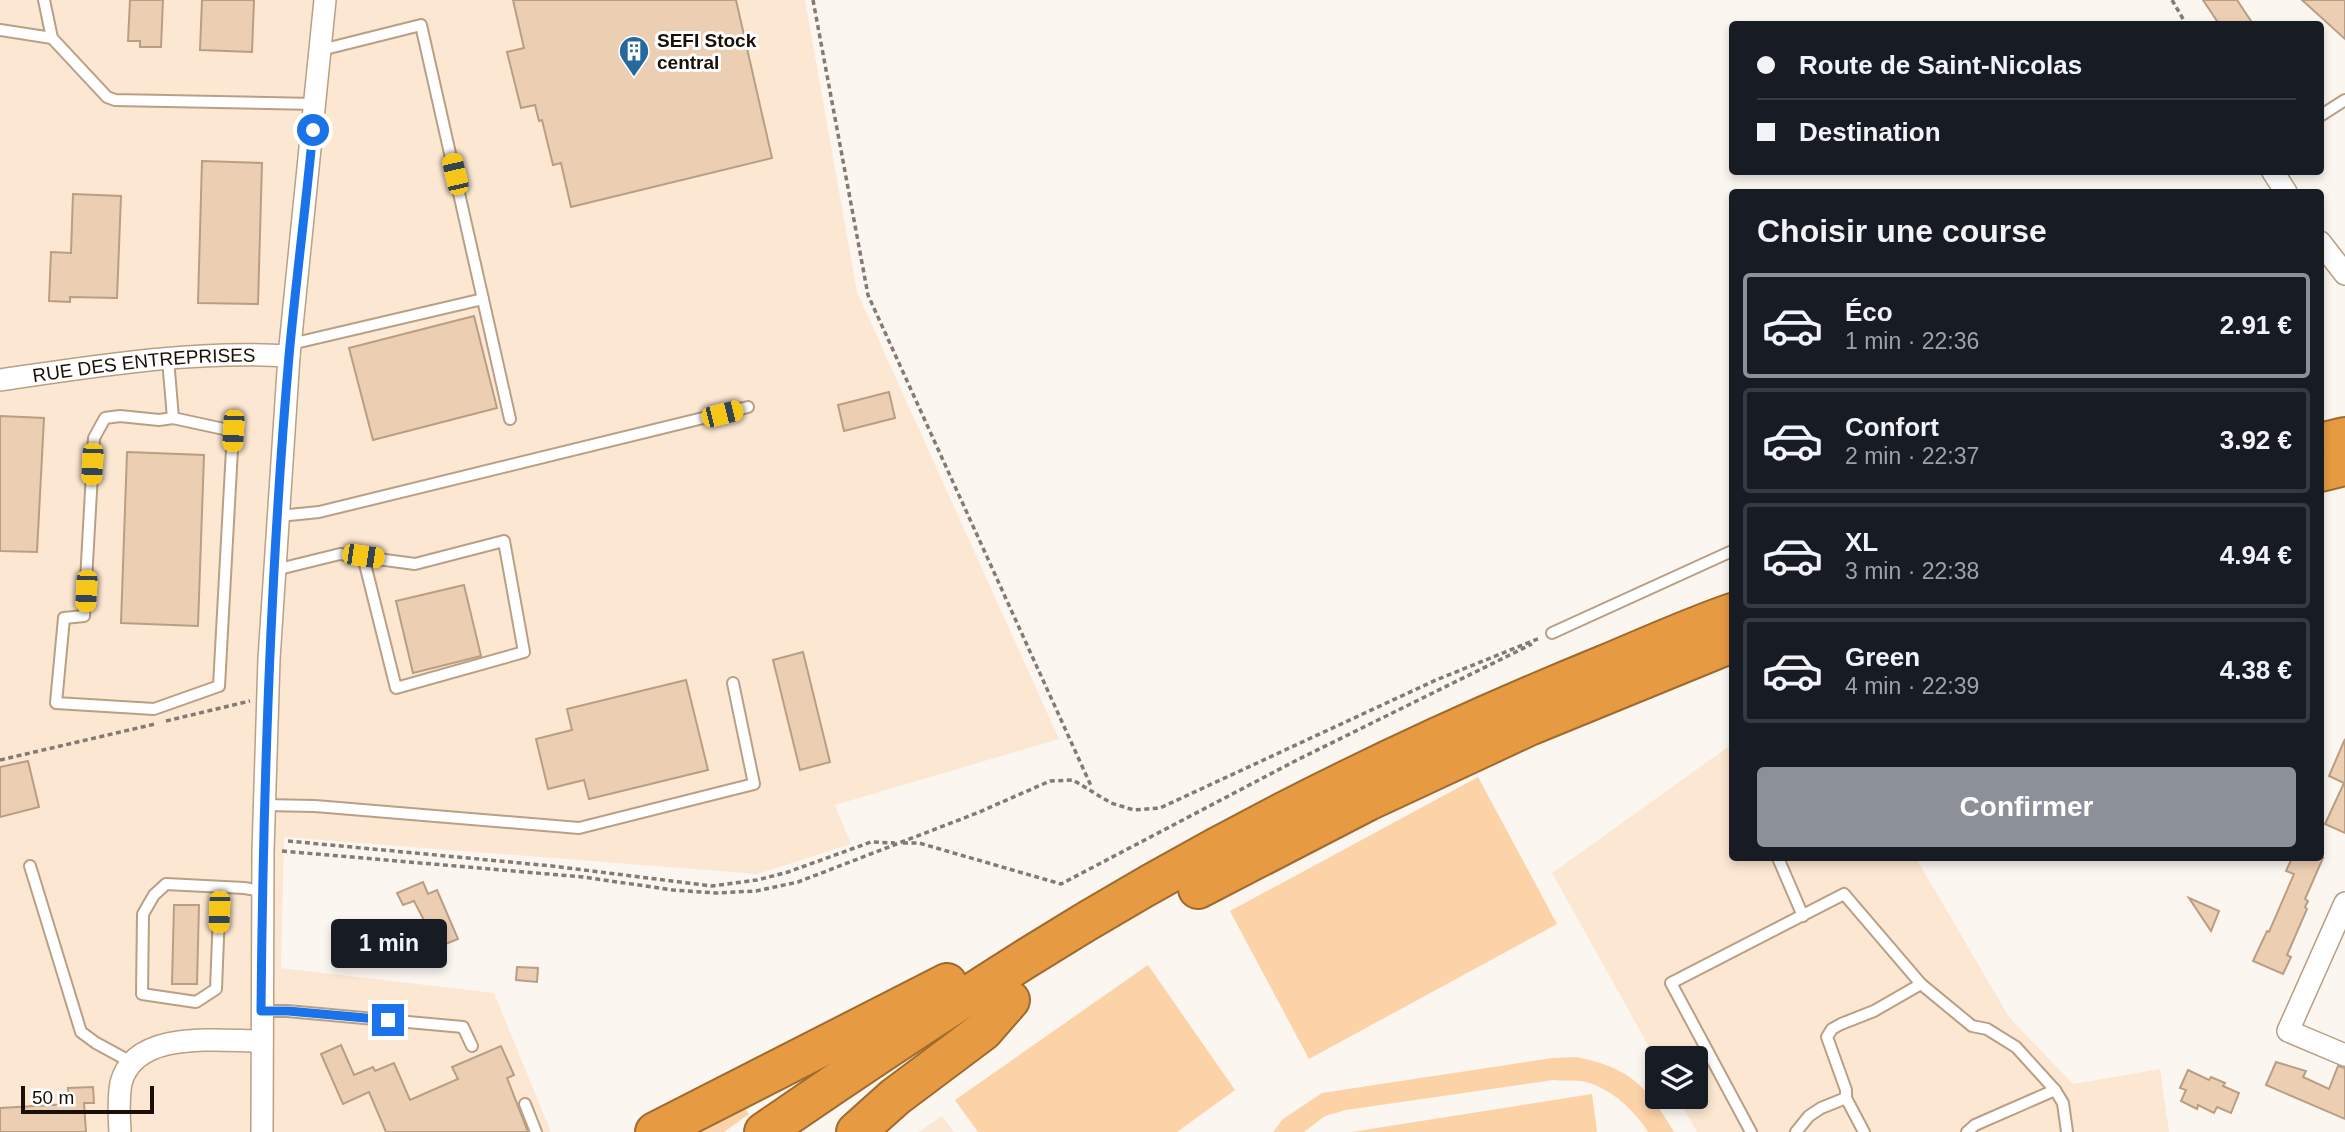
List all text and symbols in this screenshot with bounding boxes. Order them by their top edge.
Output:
place label: SEFI Stock central [657,30,757,73]
building icon: SEFI Stock central [617,34,651,78]
text: Route de Saint-Nicolas [1799,50,2082,80]
route start [297,114,329,146]
text: Destination [1799,117,1941,147]
car [441,151,470,197]
text: Choisir une course [1757,213,2047,249]
icon: car [1761,294,1824,357]
text: Éco [1845,297,1893,327]
text: 2.91 € [2220,310,2292,340]
text: 1 min · 22:36 [1845,328,1979,354]
street label: RUE DES ENTREPRISES [31,345,256,386]
car [700,399,745,429]
car [222,409,245,453]
icon: car [1761,409,1824,472]
text: Confort [1845,412,1939,442]
text: 3.92 € [2220,425,2292,455]
car [81,442,104,486]
text: 2 min · 22:37 [1845,443,1979,469]
icon: car [1761,524,1824,587]
text: XL [1845,527,1878,557]
text: 4.94 € [2220,540,2292,570]
car [341,543,386,569]
text: 3 min · 22:38 [1845,558,1979,584]
car [75,569,98,613]
icon: car [1761,639,1824,702]
text: Green [1845,642,1920,672]
text: 4.38 € [2220,655,2292,685]
text: 4 min · 22:39 [1845,673,1979,699]
button: Confirmer [1757,767,2296,847]
car [208,891,231,933]
callout: 1 min [330,918,446,968]
text: 1 min [359,930,419,956]
route end [372,1004,404,1036]
map controls [1645,1046,1708,1109]
button: layers [1645,1046,1708,1109]
scale bar [21,1083,154,1115]
text: 50 m [32,1087,74,1108]

